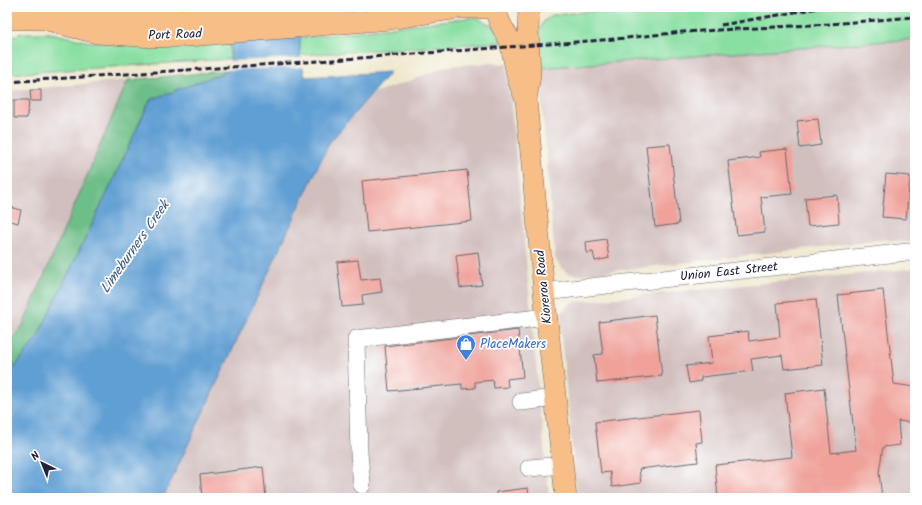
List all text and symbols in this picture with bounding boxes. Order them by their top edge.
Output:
street label: Port Road [148,24,203,46]
water label: Limeburners Creek [95,194,177,298]
street label: Kioreroa Road [530,248,558,325]
street label: Union East Street [679,256,780,288]
shop icon: PlaceMakers [455,333,477,361]
place label: PlaceMakers [480,334,547,355]
north arrow [22,443,62,483]
text: N [27,447,45,465]

